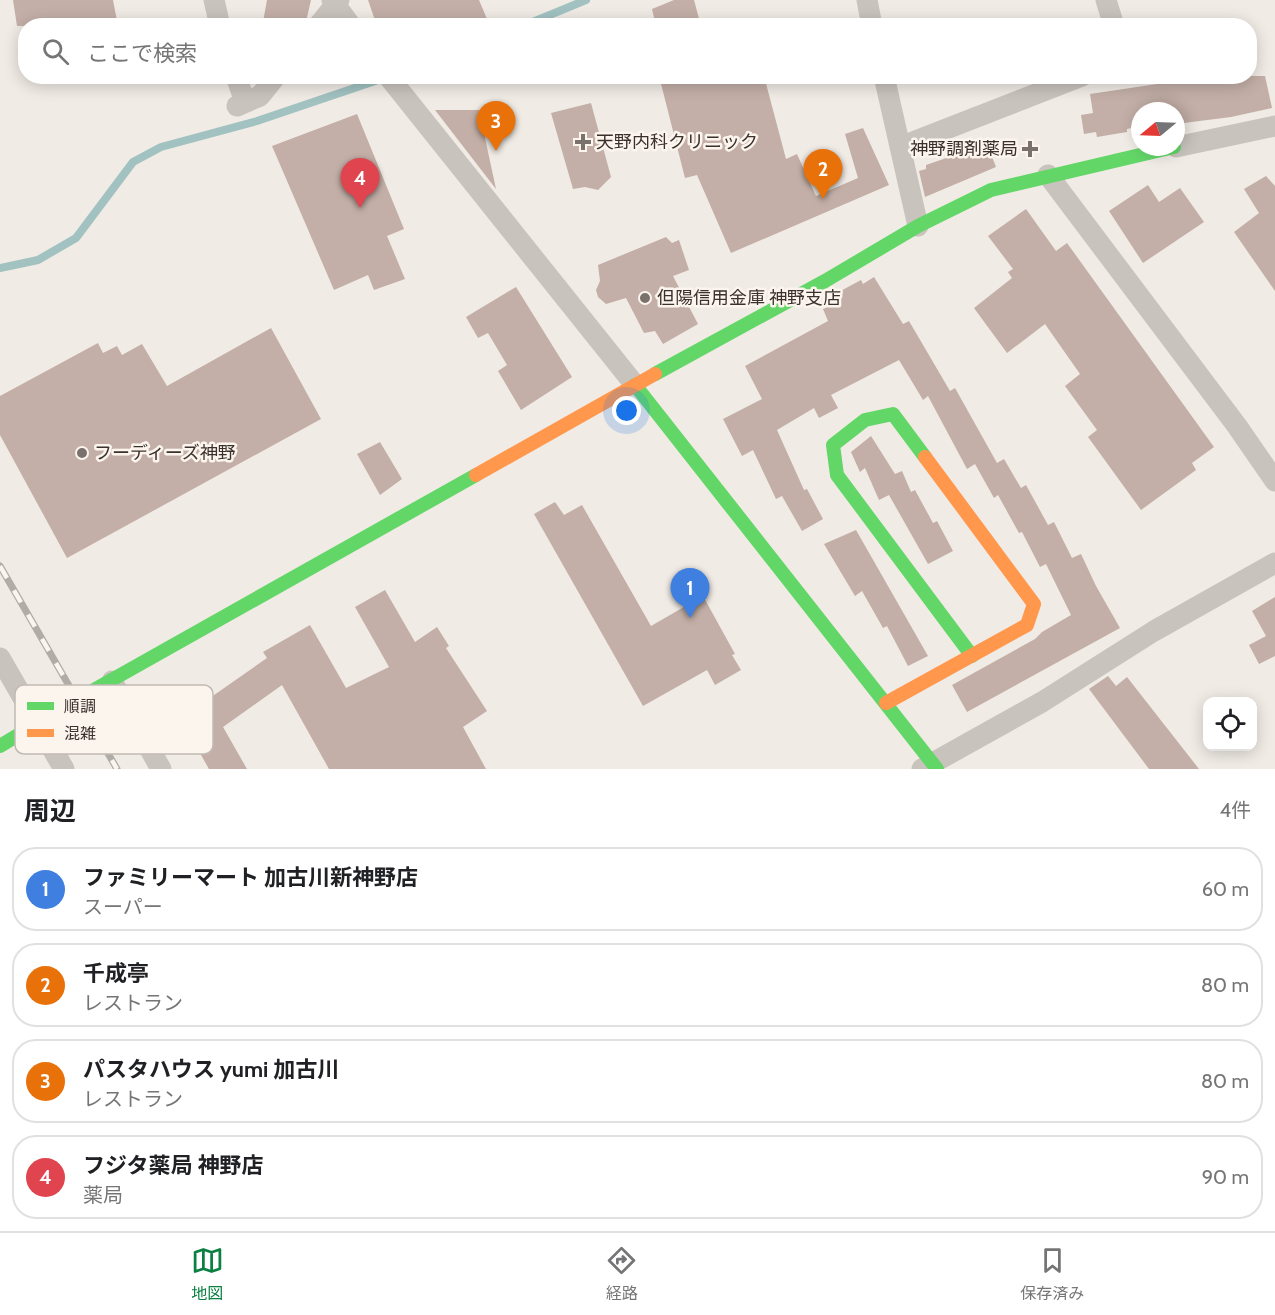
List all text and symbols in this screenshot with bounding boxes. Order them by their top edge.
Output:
search box [18,18,1257,84]
icon: search [39,35,72,68]
text: ここで検索 [87,40,197,67]
pin: 3 [476,102,516,151]
north arrow [1131,102,1185,156]
place label: 天野内科クリニック [596,131,758,153]
marker: 天野内科クリニック [574,133,592,151]
place label: 神野調剤薬局 [910,138,1018,160]
marker: 神野調剤薬局 [1023,142,1037,156]
pin: 2 [804,150,842,199]
pin: 4 [340,158,380,208]
place label: 但陽信用金庫 神野支店 [657,287,841,309]
marker: 但陽信用金庫 神野支店 [638,291,652,305]
your location [612,396,641,425]
place label: フーディーズ神野 [94,442,236,464]
marker: フーディーズ神野 [75,446,89,460]
pin: 1 [670,568,710,618]
legend [15,685,213,754]
text: 順調 [64,697,96,716]
map controls [1203,697,1257,751]
button: locate [1203,697,1257,751]
text: 混雑 [64,724,96,743]
text: 周辺 [24,795,76,827]
text: 4件 [1219,798,1251,822]
text: ファミリーマート 加古川新神野店 [83,864,418,891]
text: 1 [42,877,49,901]
text: 60 m [1202,877,1249,901]
text: スーパー [83,895,163,919]
text: 千成亭 [83,960,149,987]
text: 2 [40,973,51,997]
text: 80 m [1201,973,1249,997]
text: レストラン [83,991,183,1015]
text: パスタハウス yumi 加古川 [83,1056,339,1083]
text: 3 [40,1069,51,1093]
text: 80 m [1201,1069,1249,1093]
text: レストラン [83,1087,183,1111]
text: フジタ薬局 神野店 [83,1152,264,1179]
text: 4 [39,1165,52,1189]
text: 90 m [1202,1165,1249,1189]
text: 薬局 [83,1183,123,1207]
tab: 地図 [191,1244,224,1304]
tab: 経路 [605,1244,638,1304]
tab: 保存済み [1020,1244,1084,1304]

